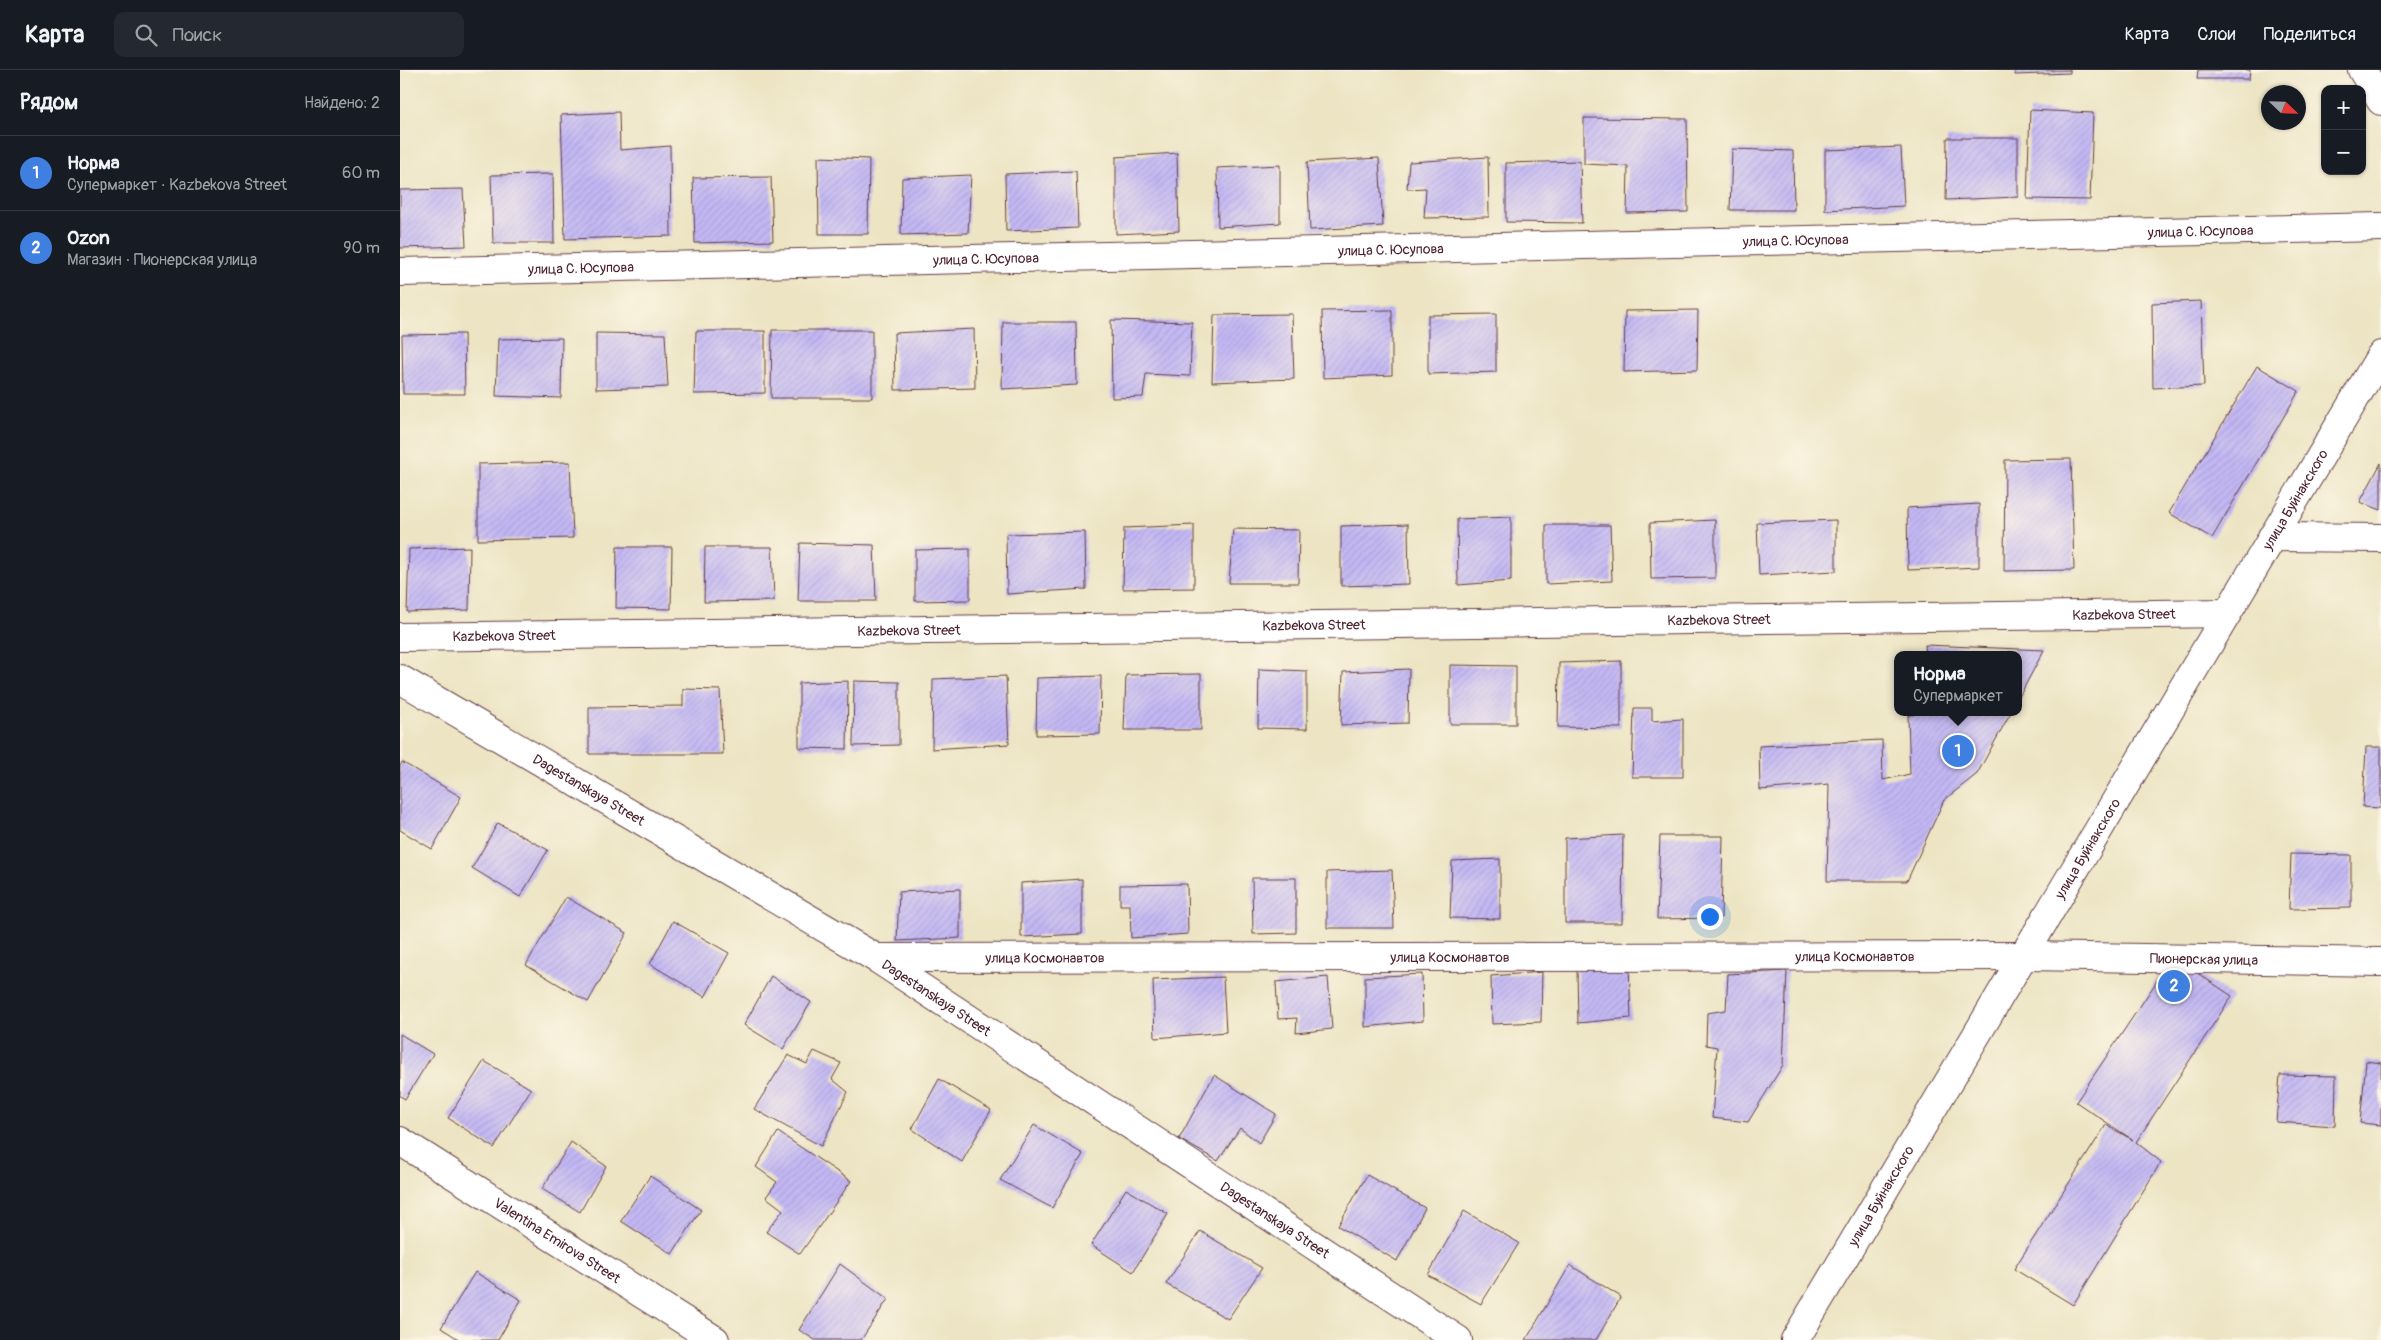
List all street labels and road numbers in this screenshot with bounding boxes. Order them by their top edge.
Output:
street label: улица С. Юсупова [2146,221,2254,241]
street label: улица С. Юсупова [1741,231,1849,250]
street label: улица С. Юсупова [1337,240,1444,259]
street label: улица С. Юсупова [932,249,1039,268]
street label: улица С. Юсупова [527,258,634,278]
street label: улица Буйнакского [2258,446,2332,554]
street label: Kazbekova Street [2072,605,2176,624]
street label: Kazbekova Street [1667,610,1771,629]
street label: Kazbekova Street [1262,616,1366,634]
street label: Kazbekova Street [857,621,961,639]
street label: Kazbekova Street [452,626,556,645]
street label: Dagestanskaya Street [530,750,648,829]
street label: улица Буйнакского [2050,795,2124,903]
street label: улица Космонавтов [1389,948,1510,966]
street label: улица Космонавтов [1794,948,1915,965]
street label: улица Космонавтов [984,949,1105,966]
street label: Пионерская улица [2150,950,2258,968]
street label: Dagestanskaya Street [879,956,994,1040]
street label: улица Буйнакского [1844,1142,1918,1250]
street label: Dagestanskaya Street [1217,1178,1333,1262]
street label: Valentina Emirova Street [491,1194,624,1287]

